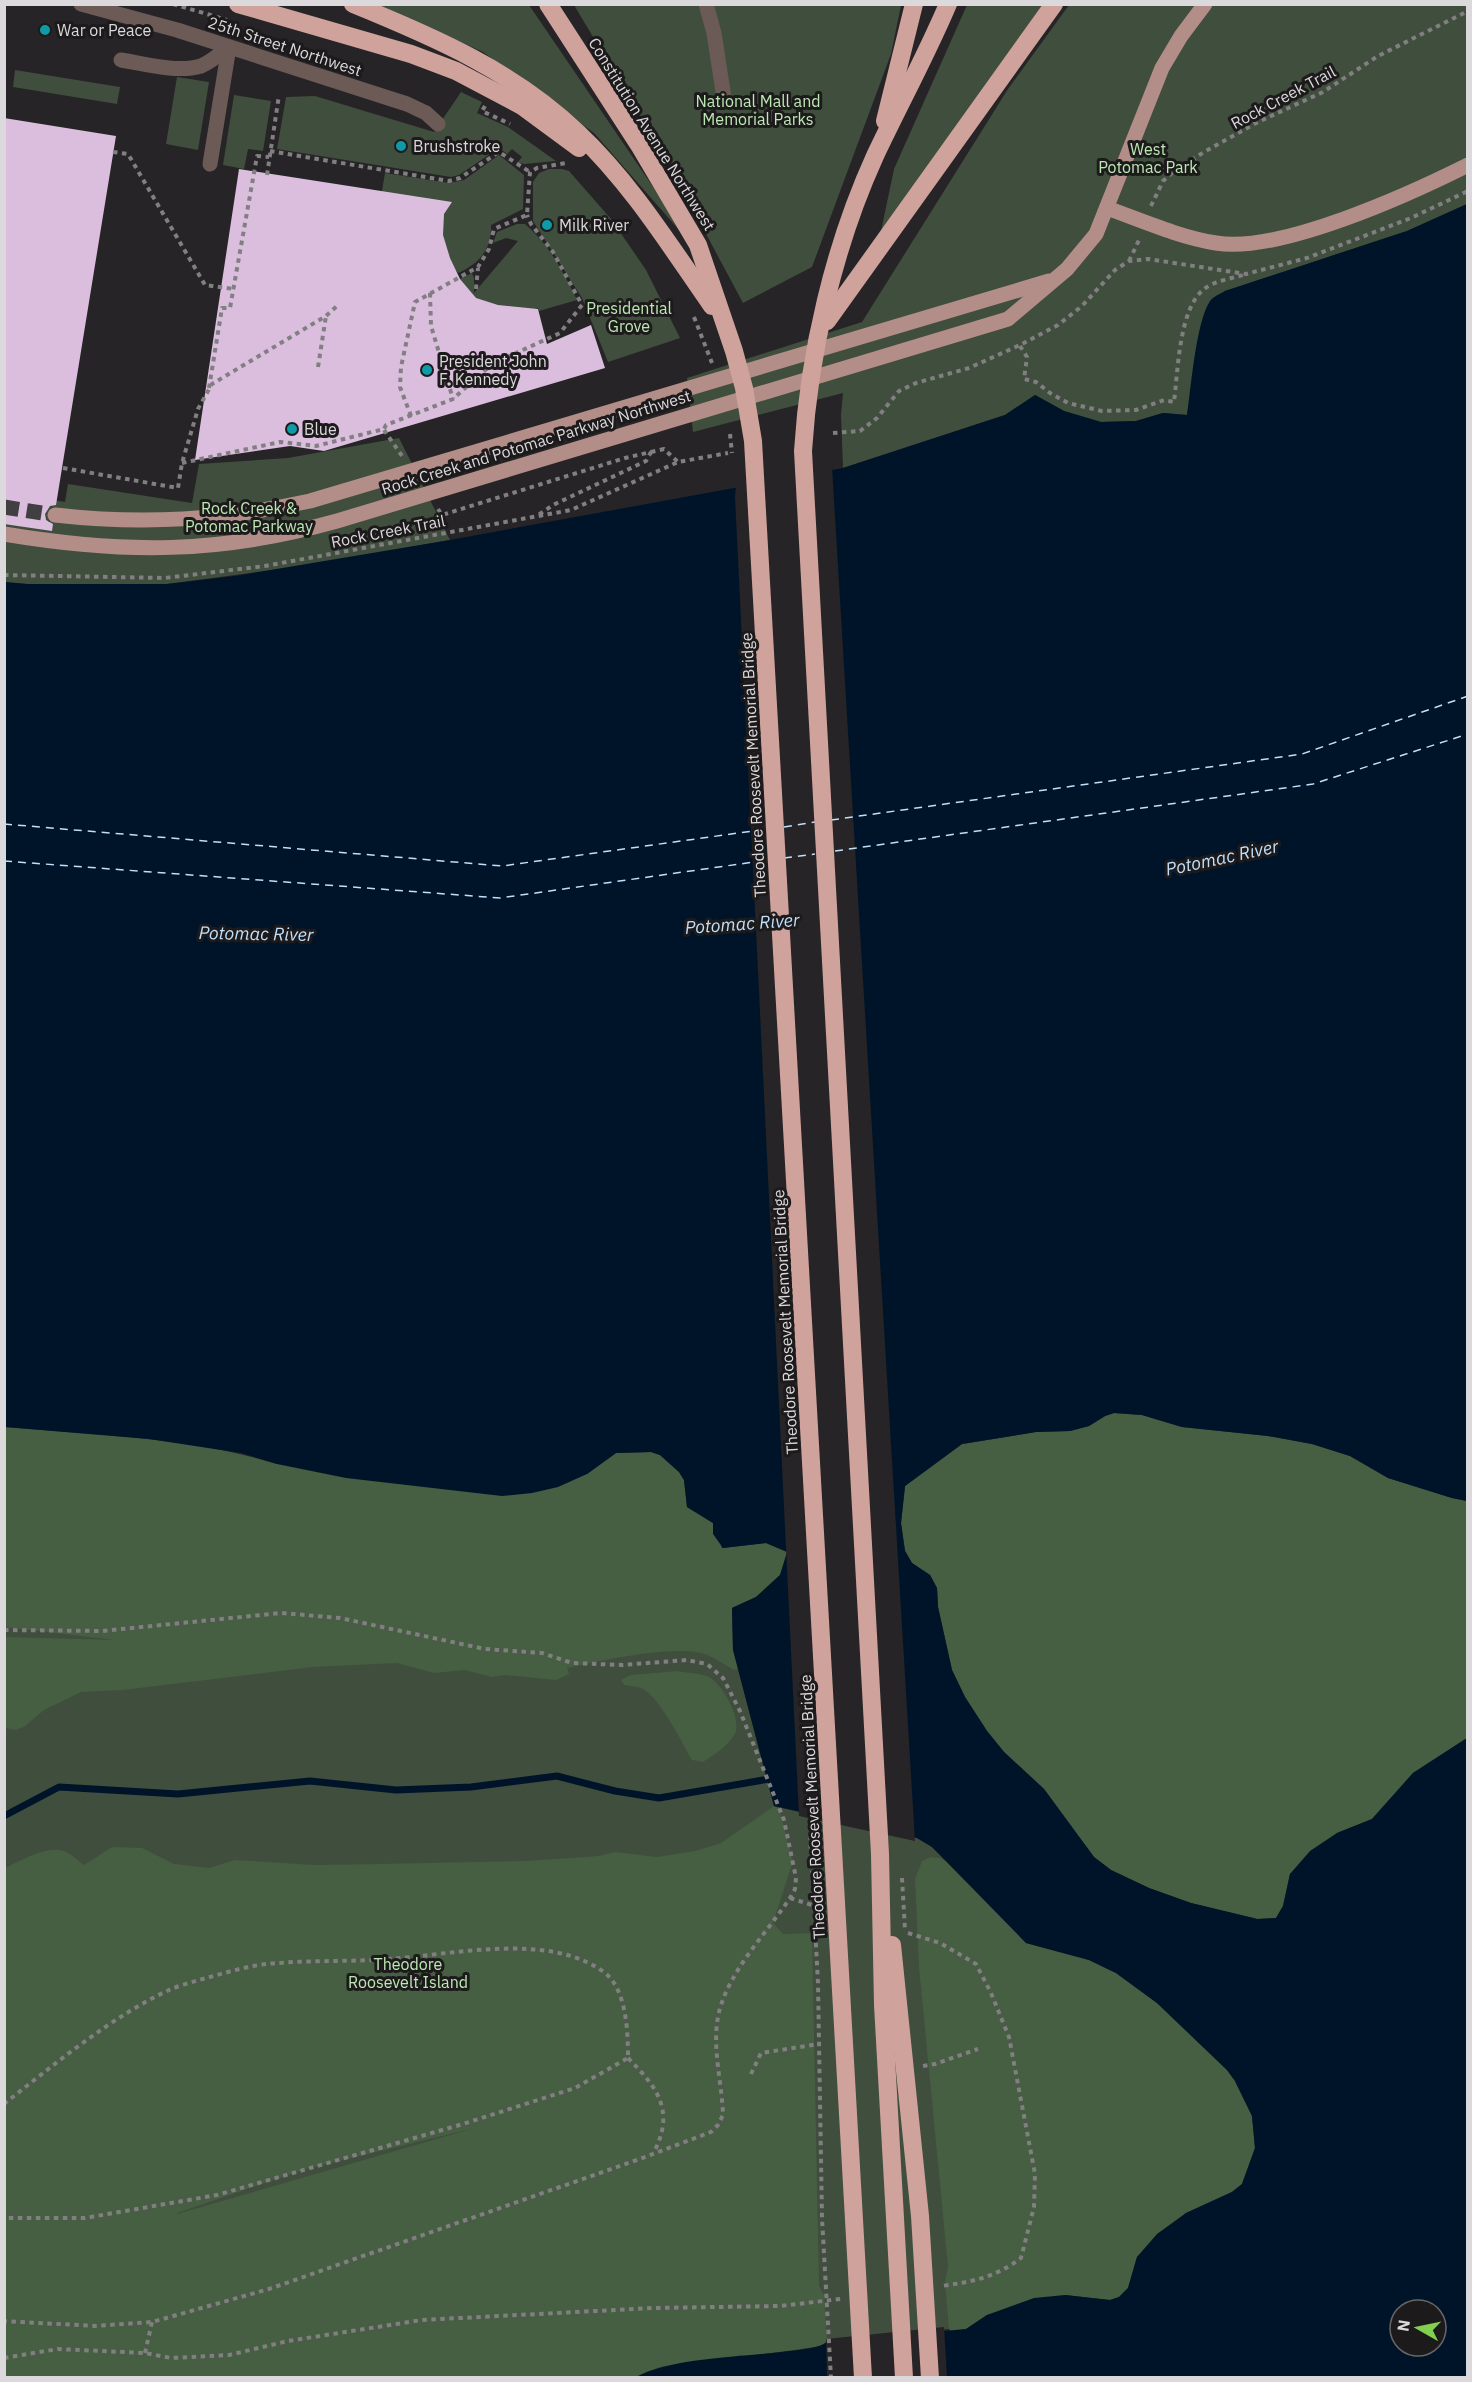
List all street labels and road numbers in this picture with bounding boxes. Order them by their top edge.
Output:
street label: 25th Street Northwest [206,12,364,80]
street label: Constitution Avenue Northwest [584,34,720,234]
street label: Rock Creek Trail [1227,61,1339,133]
street label: Rock Creek and Potomac Parkway Northwest [379,385,693,499]
street label: Rock Creek Trail [329,510,447,552]
street label: Theodore Roosevelt Memorial Bridge [736,632,770,898]
street label: Theodore Roosevelt Memorial Bridge [768,1189,802,1455]
street label: Theodore Roosevelt Memorial Bridge [795,1674,829,1940]

